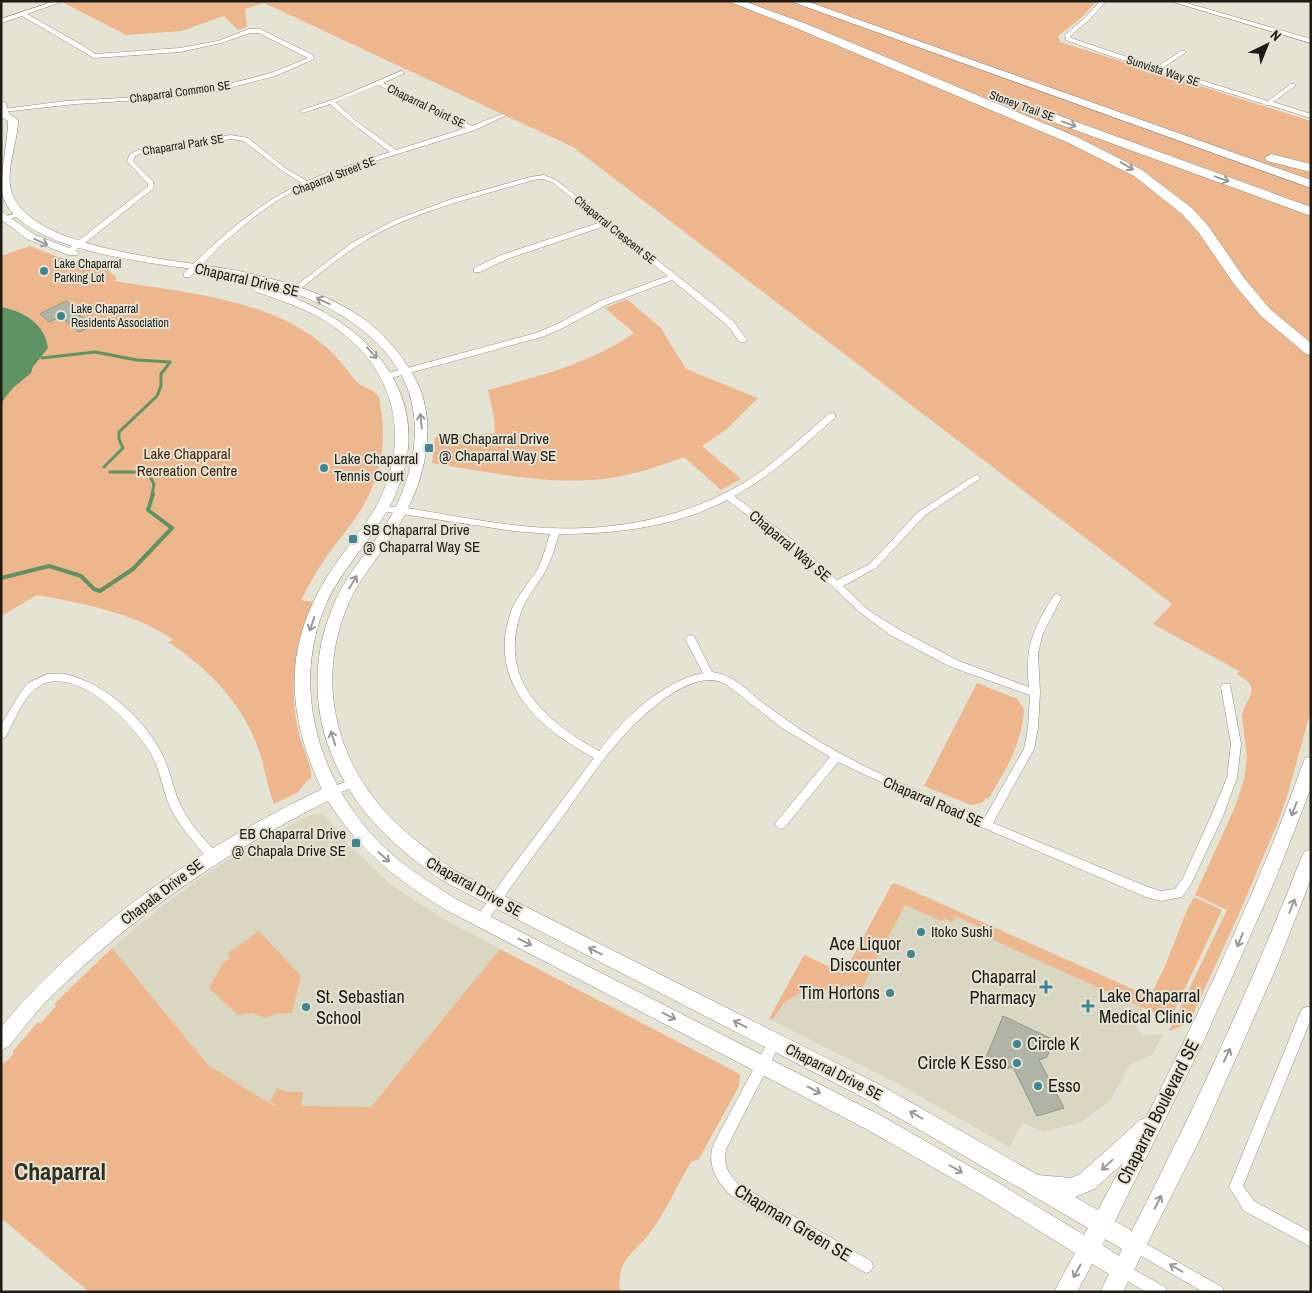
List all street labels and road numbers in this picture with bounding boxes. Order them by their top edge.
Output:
street label: Sunvista Way SE [1124,52,1202,90]
street label: Chaparral Common SE [129,77,231,107]
street label: Chaparral Point SE [384,80,468,132]
street label: Stoney Trail SE [987,87,1057,125]
street label: Chaparral Park SE [141,131,225,159]
street label: Chaparral Street SE [290,153,378,199]
street label: Chaparral Crescent SE [571,192,659,268]
street label: Chaparral Drive SE [193,257,301,302]
street label: Chaparral Way SE [745,505,836,586]
street label: Chaparral Road SE [880,771,986,832]
street label: Chaparral Drive SE [423,852,526,922]
street label: Chapala Drive SE [116,854,207,930]
street label: Chaparral Boulevard SE [1110,1035,1205,1188]
street label: Chaparral Drive SE [782,1038,887,1105]
street label: Chapman Green SE [730,1178,857,1268]

